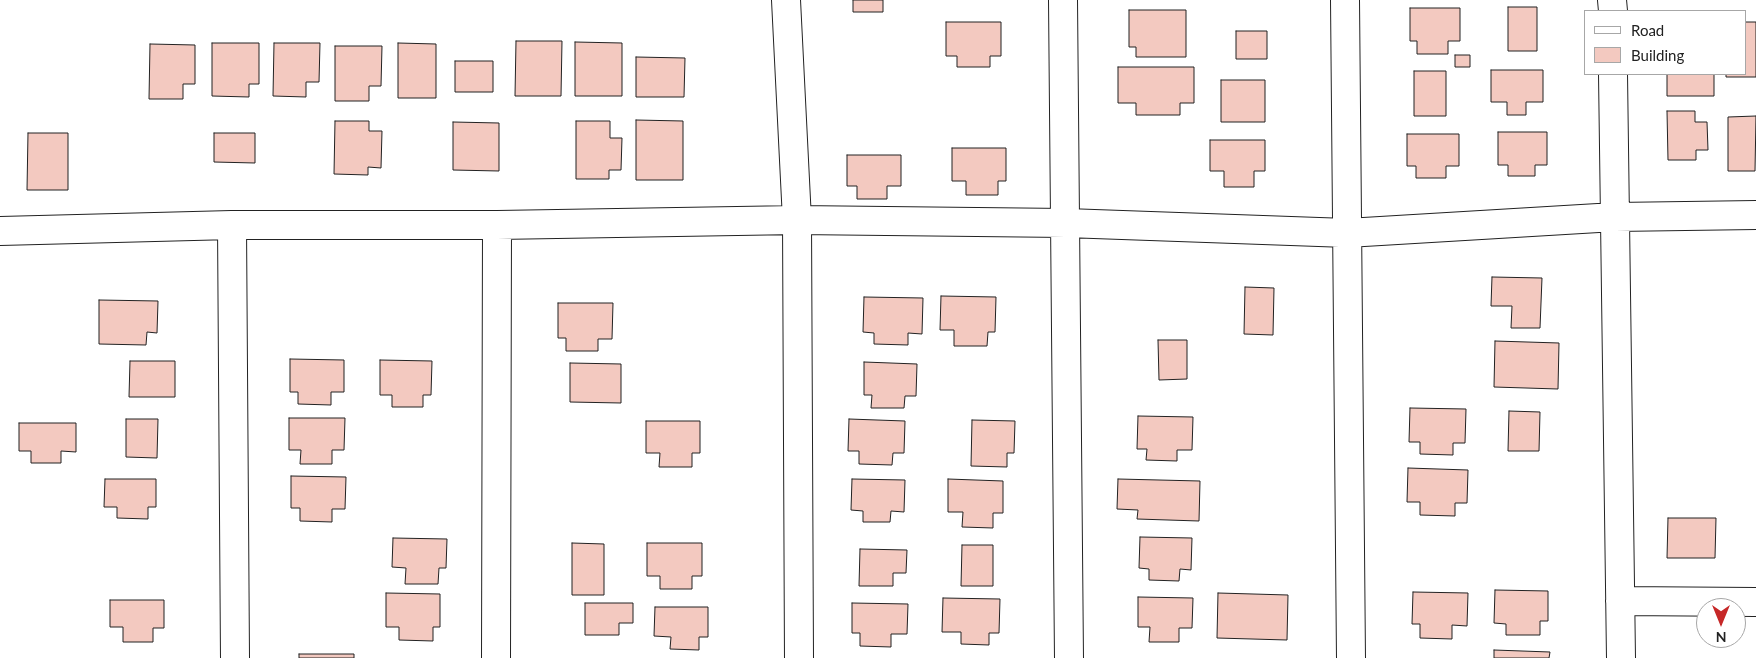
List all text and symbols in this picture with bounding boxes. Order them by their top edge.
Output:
legend [1584,10,1746,75]
text: Road [1631,21,1664,39]
text: Building [1631,46,1684,64]
north arrow [1696,598,1746,648]
text: N [1716,629,1726,646]

